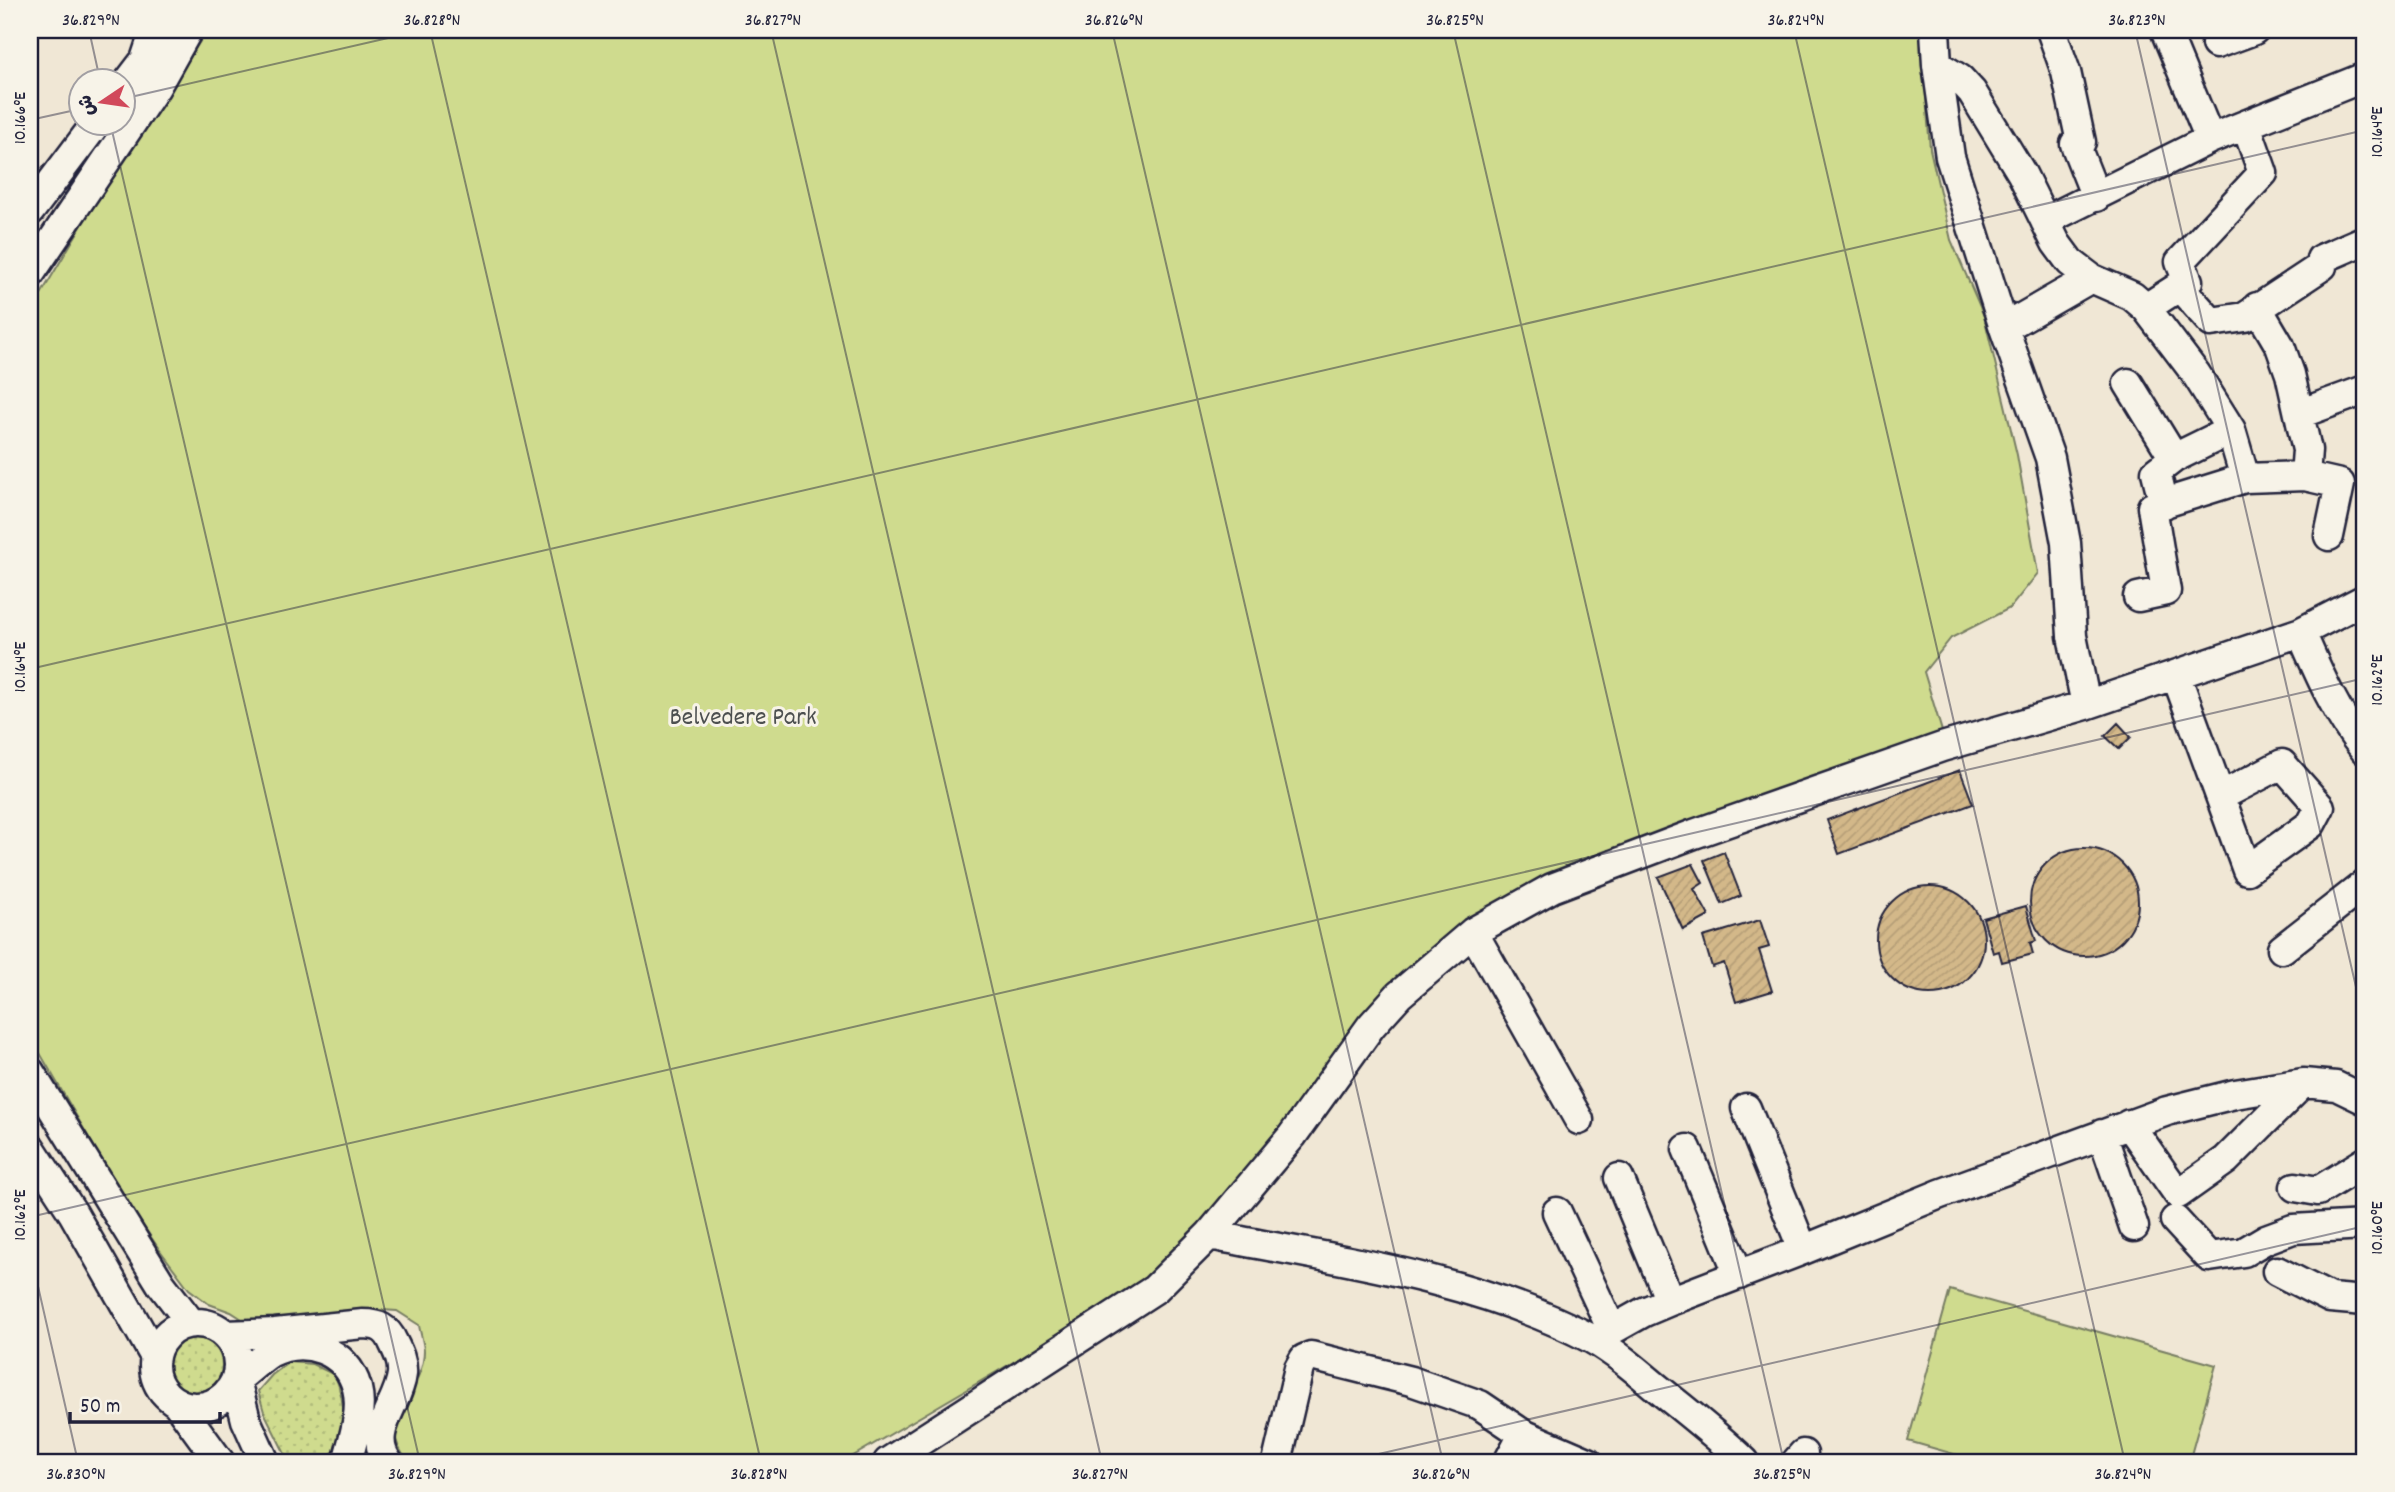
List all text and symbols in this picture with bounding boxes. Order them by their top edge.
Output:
text: 36.829°N [62,9,120,34]
text: 36.828°N [404,9,460,34]
text: 36.827°N [745,9,801,34]
text: 36.826°N [1085,9,1143,34]
text: 36.825°N [1426,9,1484,34]
text: 36.824°N [1767,9,1825,34]
text: 36.823°N [2108,9,2166,34]
north arrow [66,66,136,136]
text: 10.166°E [9,92,34,144]
text: ش [73,92,104,118]
text: 10.164°E [2366,107,2391,157]
text: 10.164°E [9,642,34,692]
text: 10.162°E [2366,654,2391,706]
park label: Belvedere Park [669,700,817,737]
text: 10.162°E [9,1189,34,1241]
text: 10.160°E [2366,1201,2391,1255]
scale bar [70,1380,220,1424]
text: 50 m [80,1393,120,1423]
text: 36.830°N [46,1463,106,1488]
text: 36.829°N [388,1463,446,1488]
text: 36.828°N [731,1463,787,1488]
text: 36.827°N [1072,1463,1128,1488]
text: 36.826°N [1412,1463,1470,1488]
text: 36.825°N [1753,1463,1811,1488]
text: 36.824°N [2094,1463,2152,1488]

